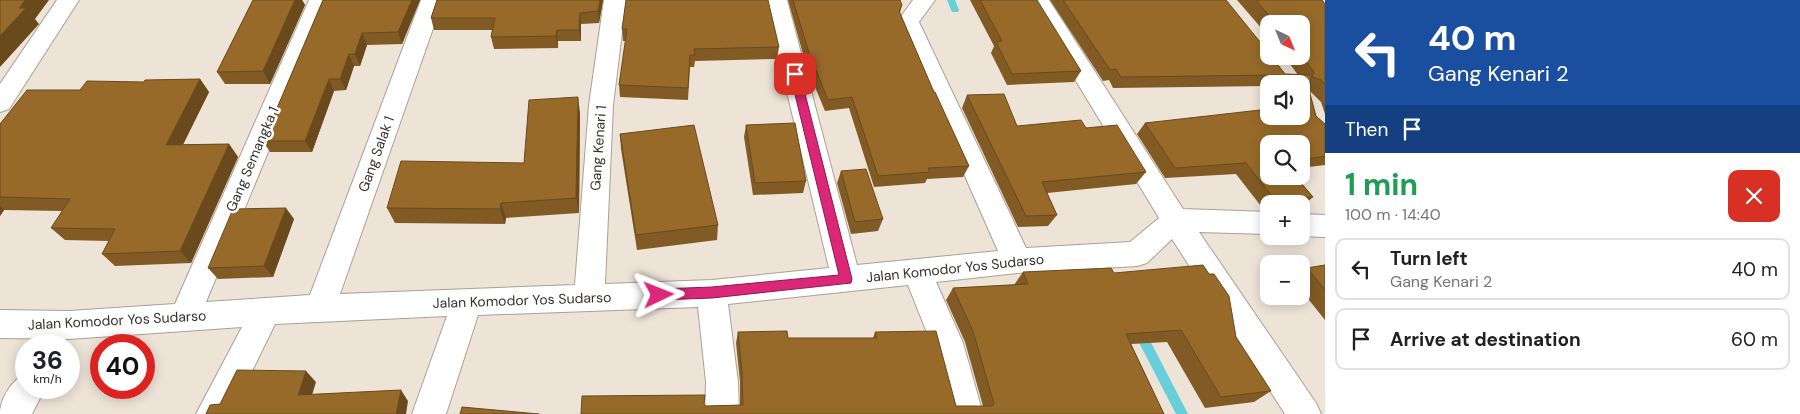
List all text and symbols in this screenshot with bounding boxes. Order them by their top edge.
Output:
north arrow [1260,15,1310,65]
map controls [1260,15,1310,305]
text: 40 m [1428,15,1517,61]
icon: left [1345,20,1410,85]
pin [774,53,816,95]
text: Gang Kenari 2 [1428,59,1569,88]
icon: arrive [781,60,809,88]
button: sound [1260,75,1310,125]
street label: Gang Semangka 1 [222,104,282,214]
street label: Gang Kenari 1 [586,105,610,191]
street label: Gang Salak 1 [354,114,398,194]
icon: arrive [1398,115,1426,143]
text: Then [1345,117,1388,142]
button: search [1260,135,1310,185]
text: 1 min [1345,165,1418,204]
button: close [1728,170,1780,222]
button: + [1260,195,1310,245]
text: 100 m · 14:40 [1345,204,1441,225]
text: Turn left [1390,246,1468,271]
street label: Jalan Komodor Yos Sudarso [865,250,1045,286]
button: − [1260,255,1310,305]
icon: left [1347,255,1375,283]
text: 40 m [1731,257,1778,282]
position arrow [632,268,684,320]
text: Gang Kenari 2 [1390,271,1492,292]
street label: Jalan Komodor Yos Sudarso [432,288,612,312]
street label: Jalan Komodor Yos Sudarso [27,306,207,334]
icon: arrive [1347,325,1375,353]
text: Arrive at destination [1390,327,1581,352]
text: 60 m [1731,327,1778,352]
speed limit sign: 40 [90,334,155,399]
text: 36 [32,344,63,377]
text: km/h [33,371,62,387]

